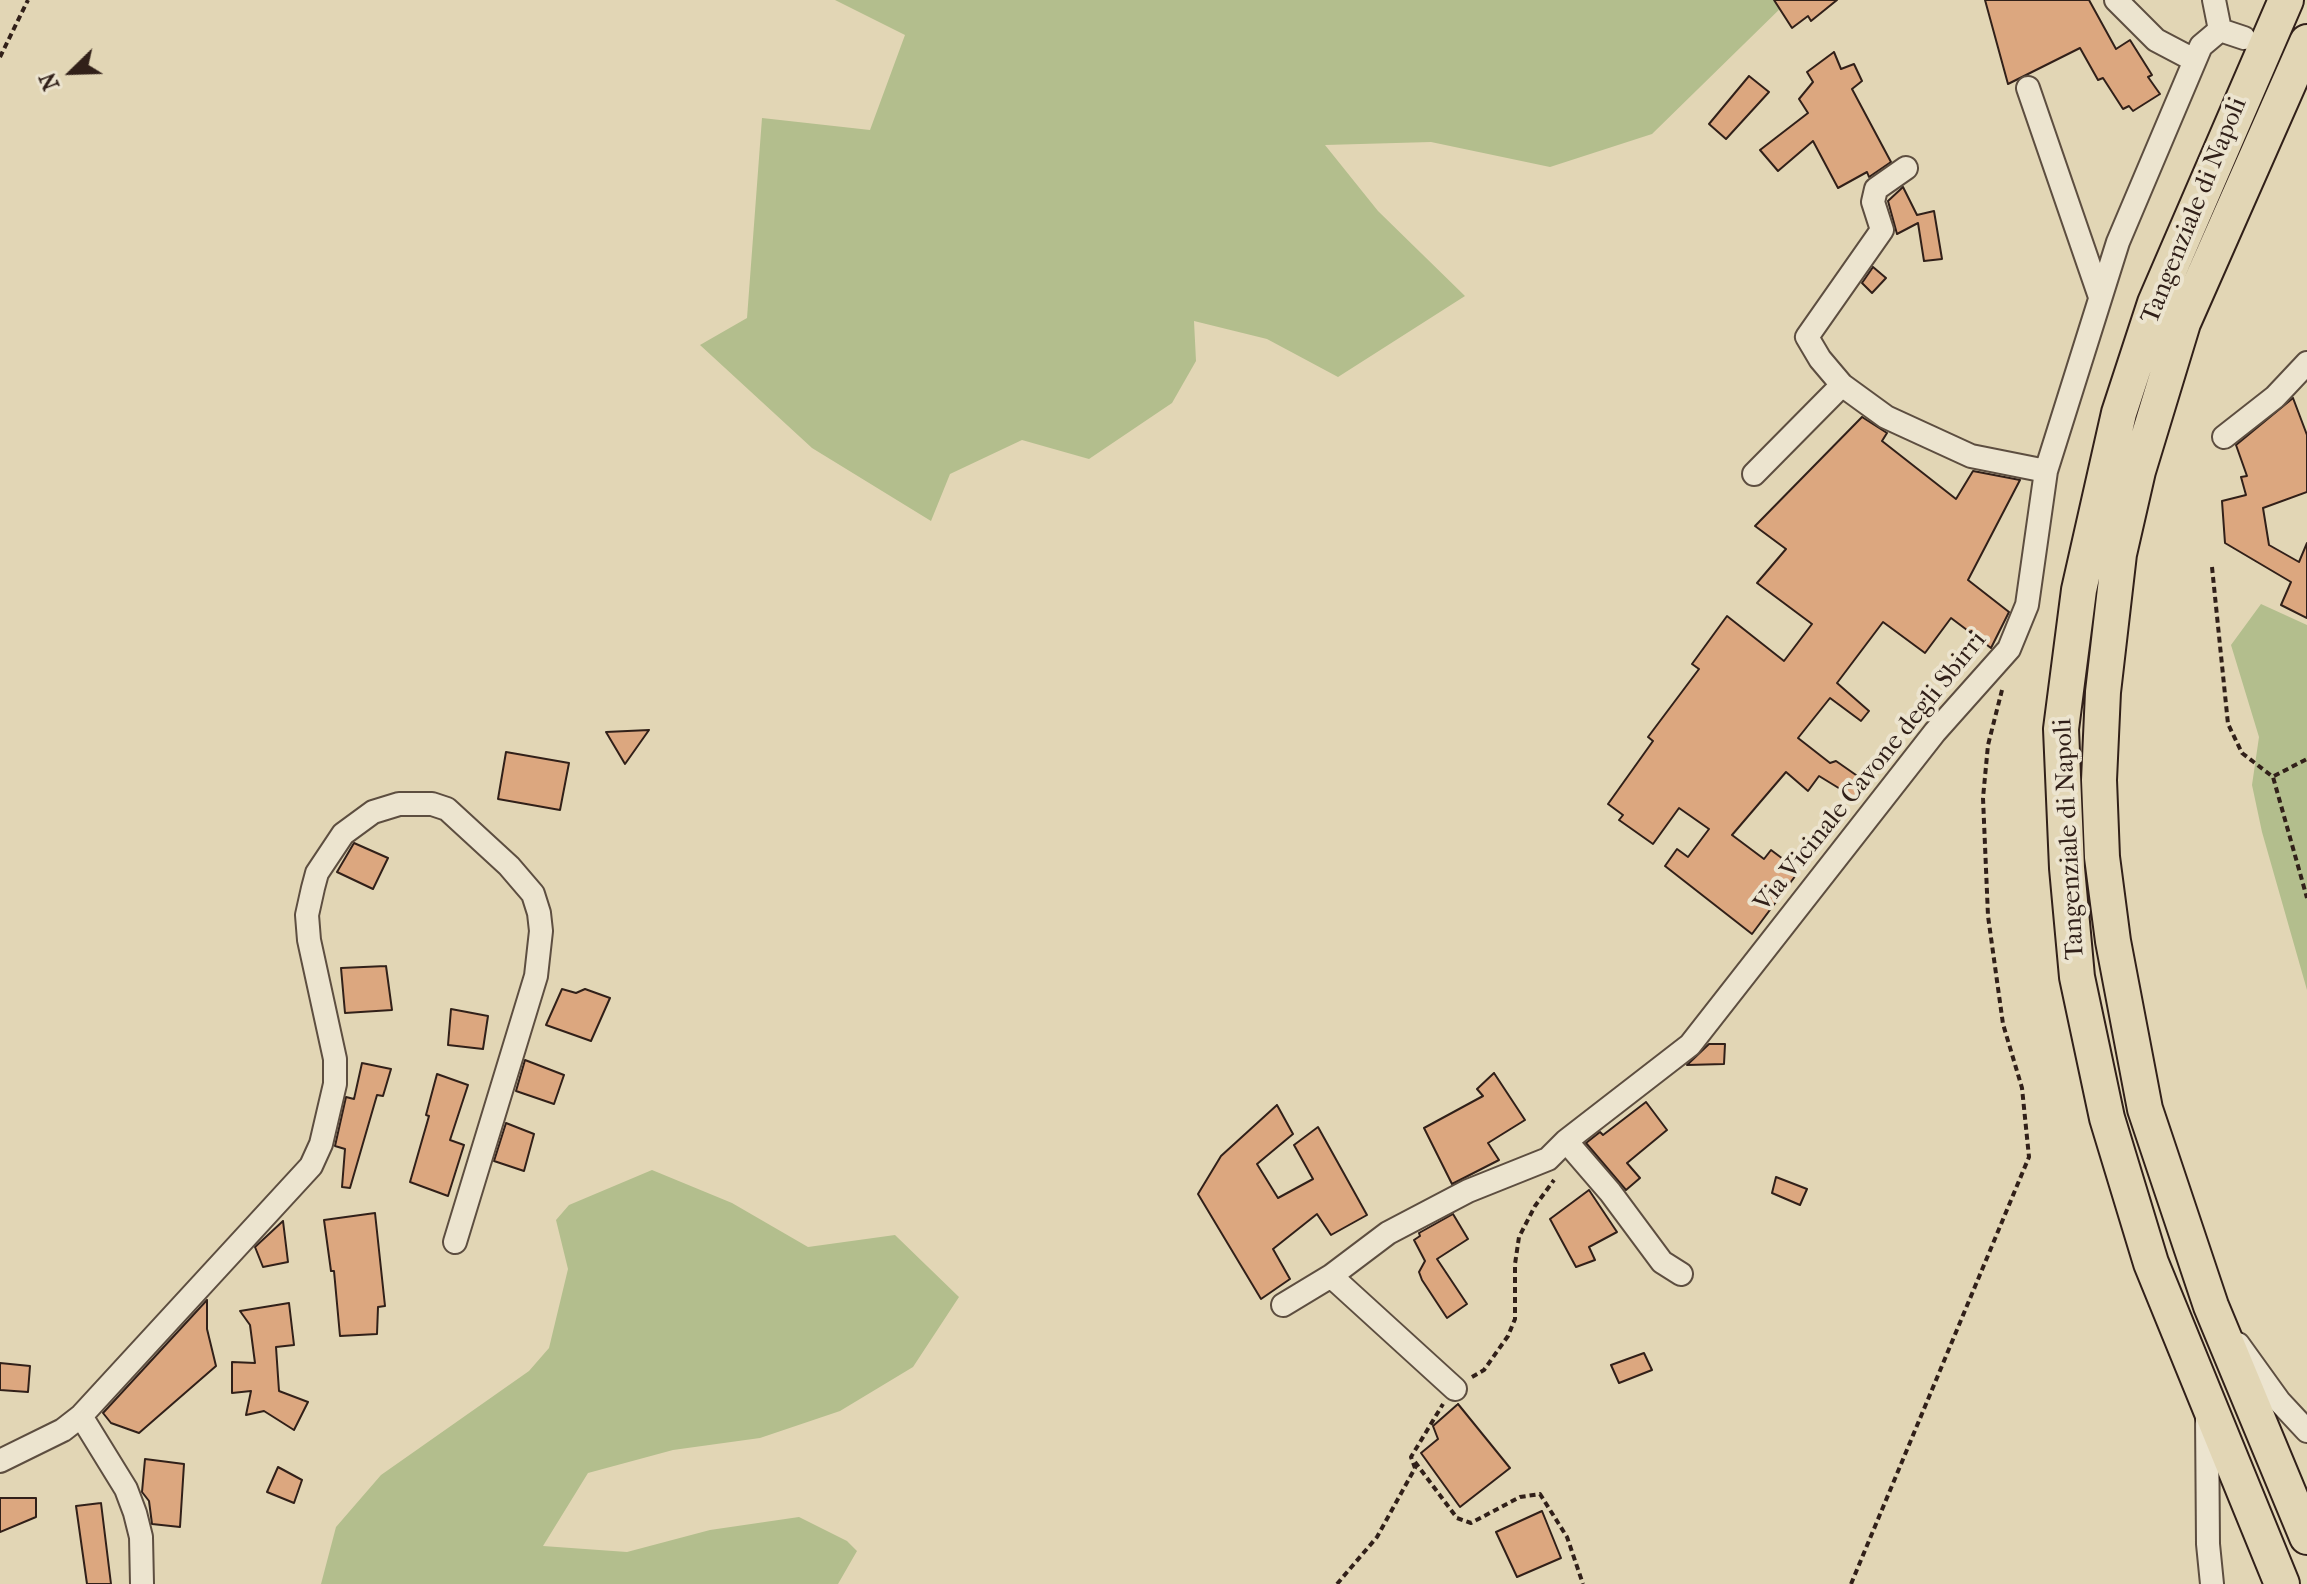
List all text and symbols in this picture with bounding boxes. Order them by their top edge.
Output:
north arrow [32,32,112,112]
text: N [35,69,65,94]
street label: Tangenziale di Napoli [2135,93,2255,329]
street label: Via Vicinale Cavone degli Sbirri [1748,625,1994,919]
street label: Tangenziale di Napoli [2048,718,2092,960]

